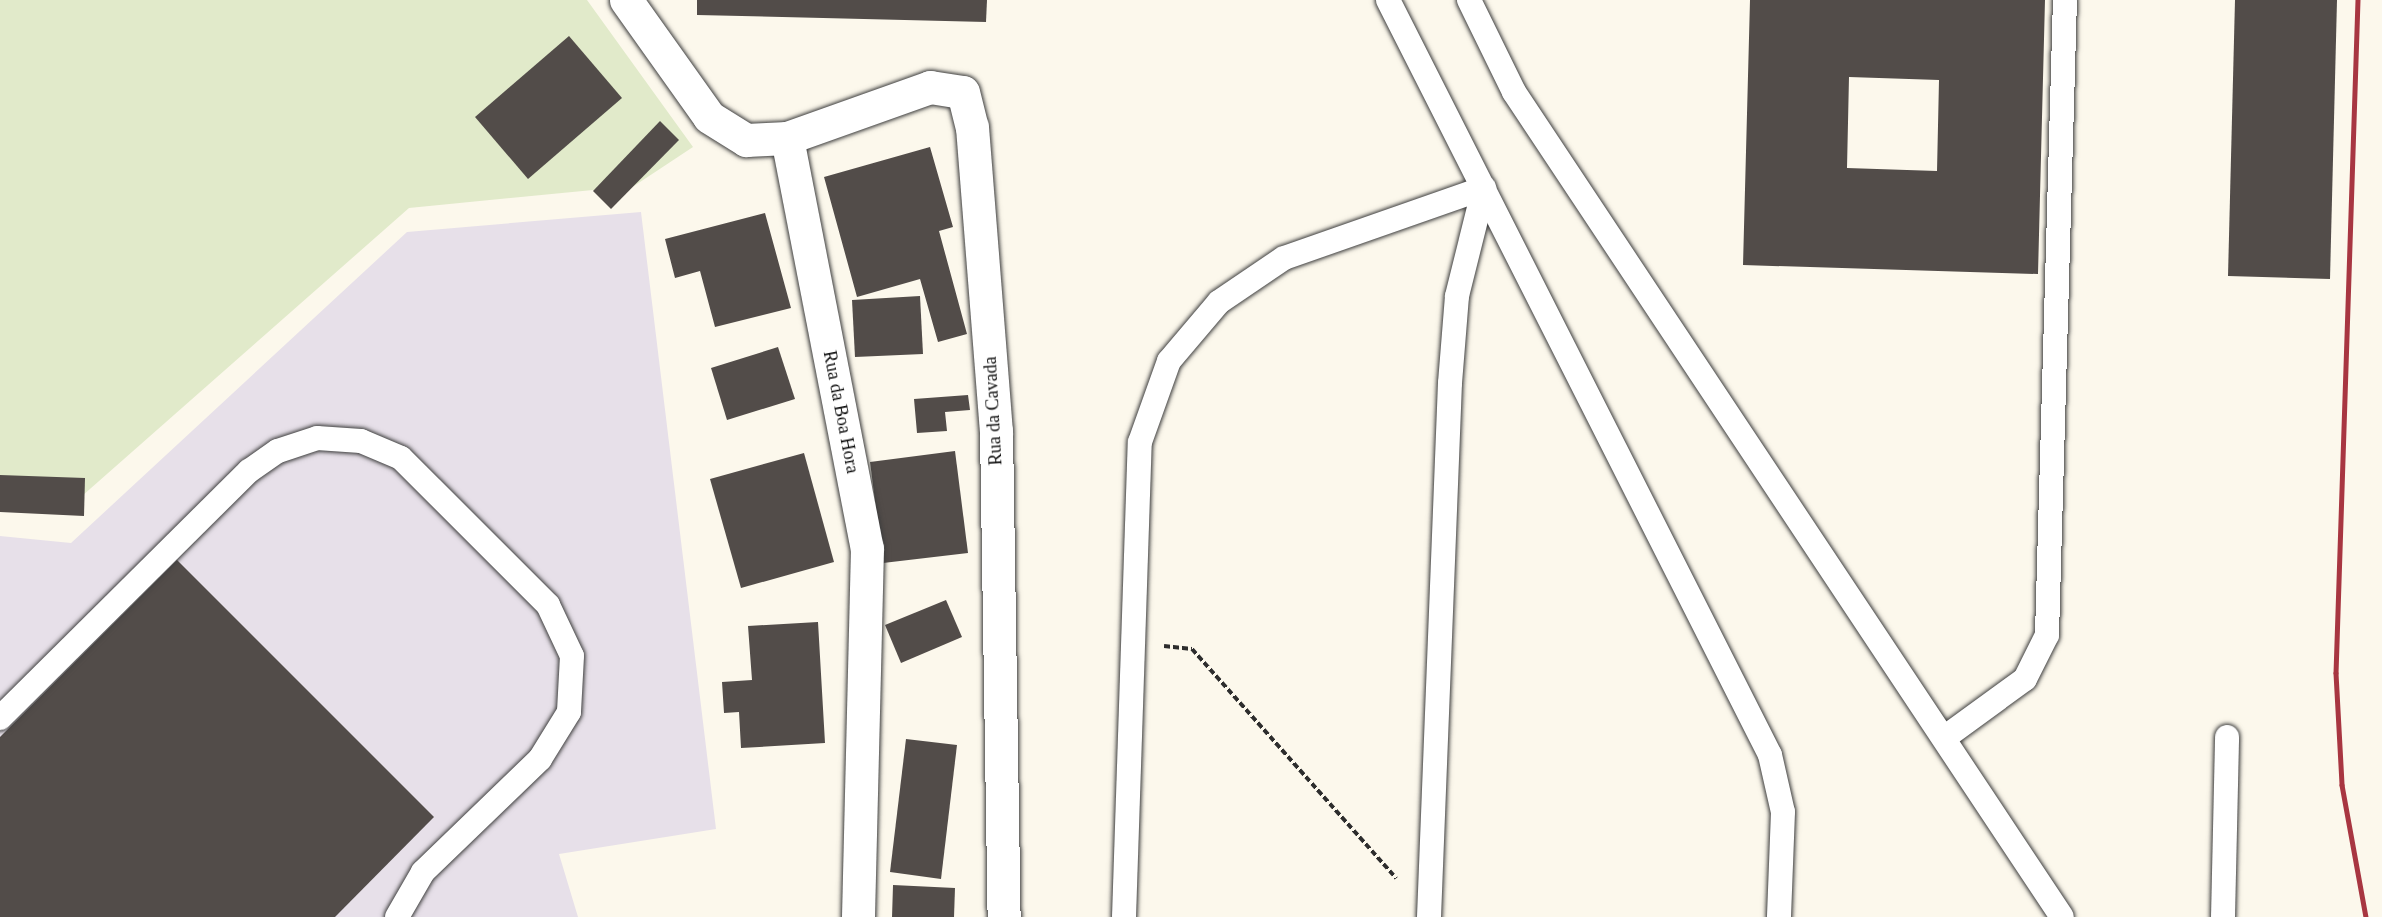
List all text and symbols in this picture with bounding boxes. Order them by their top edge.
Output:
street label: Rua da Boa Hora [819,349,863,475]
street label: Rua da Cavada [979,356,1007,466]

